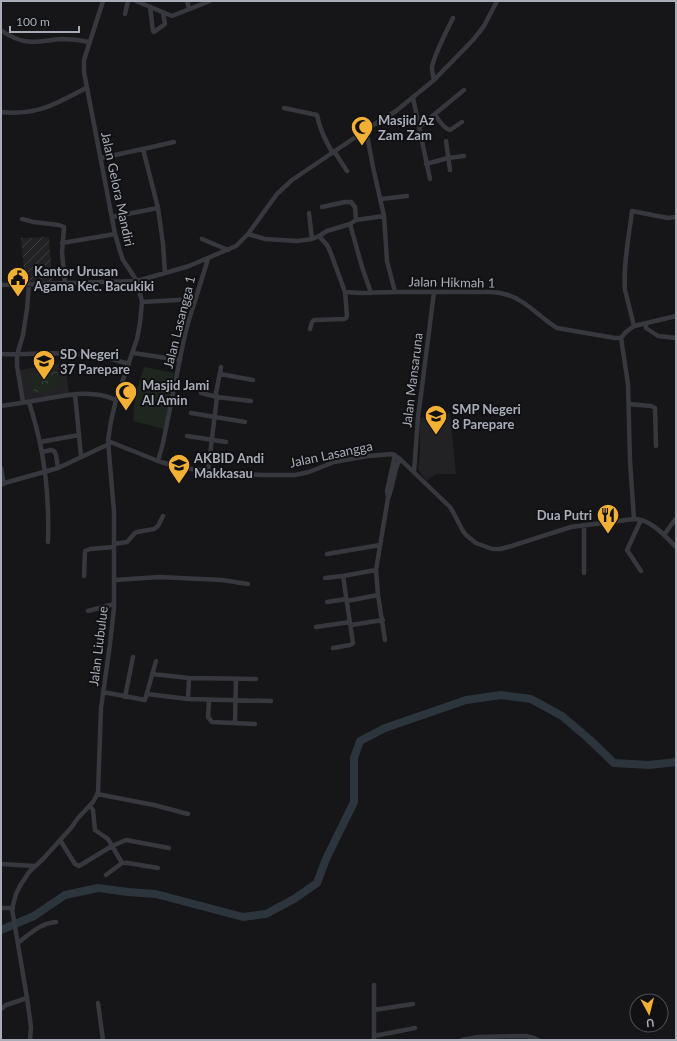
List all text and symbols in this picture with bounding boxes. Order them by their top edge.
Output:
scale bar [10,8,79,34]
text: 100 m [16,14,50,29]
place label: Masjid Az Zam Zam [378,112,434,143]
mosque icon: Masjid Az Zam Zam [349,114,375,147]
street label: Jalan Gelora Mandiri [98,130,138,248]
place label: Kantor Urusan Agama Kec. Bacukiki [33,263,154,294]
public building icon: Kantor Urusan Agama Kec. Bacukiki [5,265,31,298]
street label: Jalan Hikmah 1 [409,273,495,291]
street label: Jalan Lasangga 1 [160,274,198,370]
street label: Jalan Mansaruna [398,332,426,428]
place label: SD Negeri 37 Parepare [60,346,130,377]
school or university icon: SD Negeri 37 Parepare [31,348,57,381]
place label: Masjid Jami Al Amin [141,377,209,408]
mosque icon: Masjid Jami Al Amin [113,379,139,412]
place label: SMP Negeri 8 Parepare [452,401,521,432]
school or university icon: SMP Negeri 8 Parepare [423,403,449,436]
street label: Jalan Lasangga [288,437,374,471]
place label: AKBID Andi Makkasau [193,450,264,481]
school or university icon: AKBID Andi Makkasau [166,452,192,485]
restaurant icon: Dua Putri [595,502,621,535]
place label: Dua Putri [537,507,592,523]
street label: Jalan Liubulue [85,605,111,687]
north arrow [629,993,669,1033]
text: U [645,1016,655,1030]

